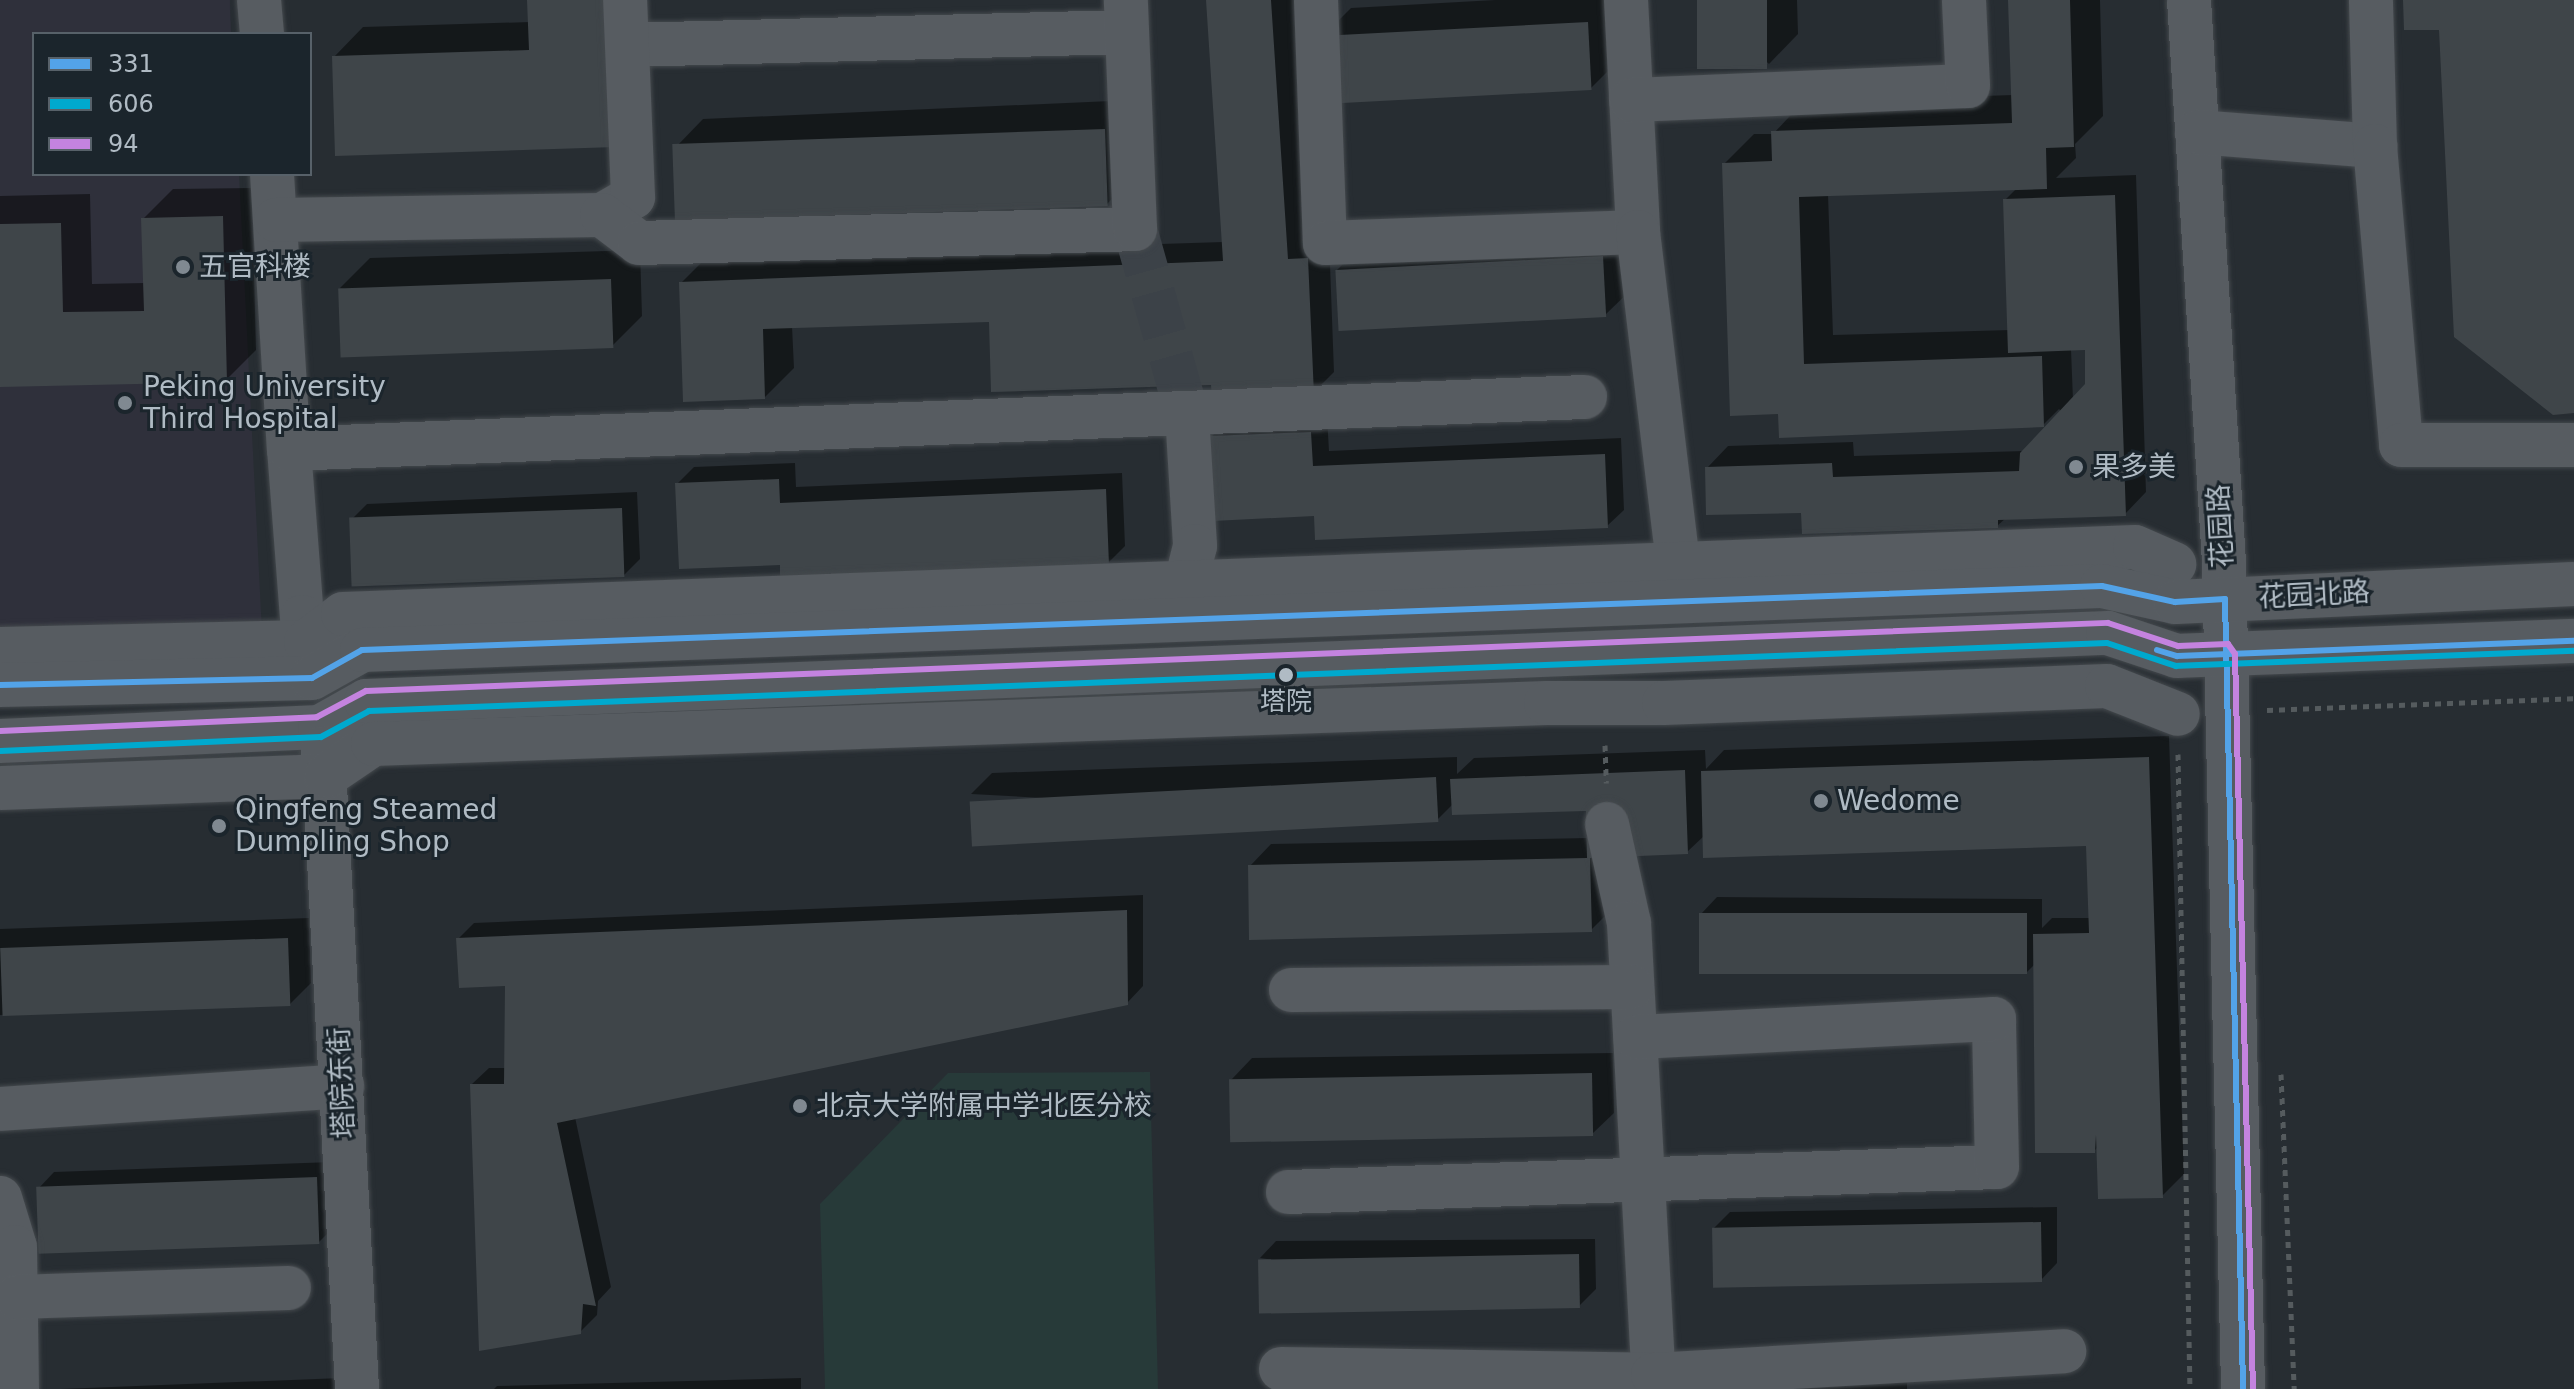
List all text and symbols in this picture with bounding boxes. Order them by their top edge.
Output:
legend [32,32,312,176]
text: 331 [108,50,154,78]
text: 606 [108,90,154,118]
text: 94 [108,130,139,158]
place label: 五官科楼 [199,250,311,284]
marker: 五官科楼 [174,258,192,276]
place label: Peking University Third Hospital [143,370,386,436]
marker: Peking University Third Hospital [114,392,136,414]
place label: 果多美 [2092,450,2176,484]
marker: 果多美 [2067,458,2085,476]
street label: 花园路 [2202,483,2240,569]
street label: 花园北路 [2257,575,2371,615]
marker: 塔院 [1278,667,1294,683]
place label: 塔院 [1260,686,1312,718]
place label: Wedome [1837,784,1960,818]
marker: Wedome [1812,792,1830,810]
place label: Qingfeng Steamed Dumpling Shop [235,793,497,859]
marker: Qingfeng Steamed Dumpling Shop [210,817,228,835]
street label: 塔院东街 [322,1026,362,1140]
place label: 北京大学附属中学北医分校 [816,1089,1152,1123]
marker: 北京大学附属中学北医分校 [791,1097,809,1115]

